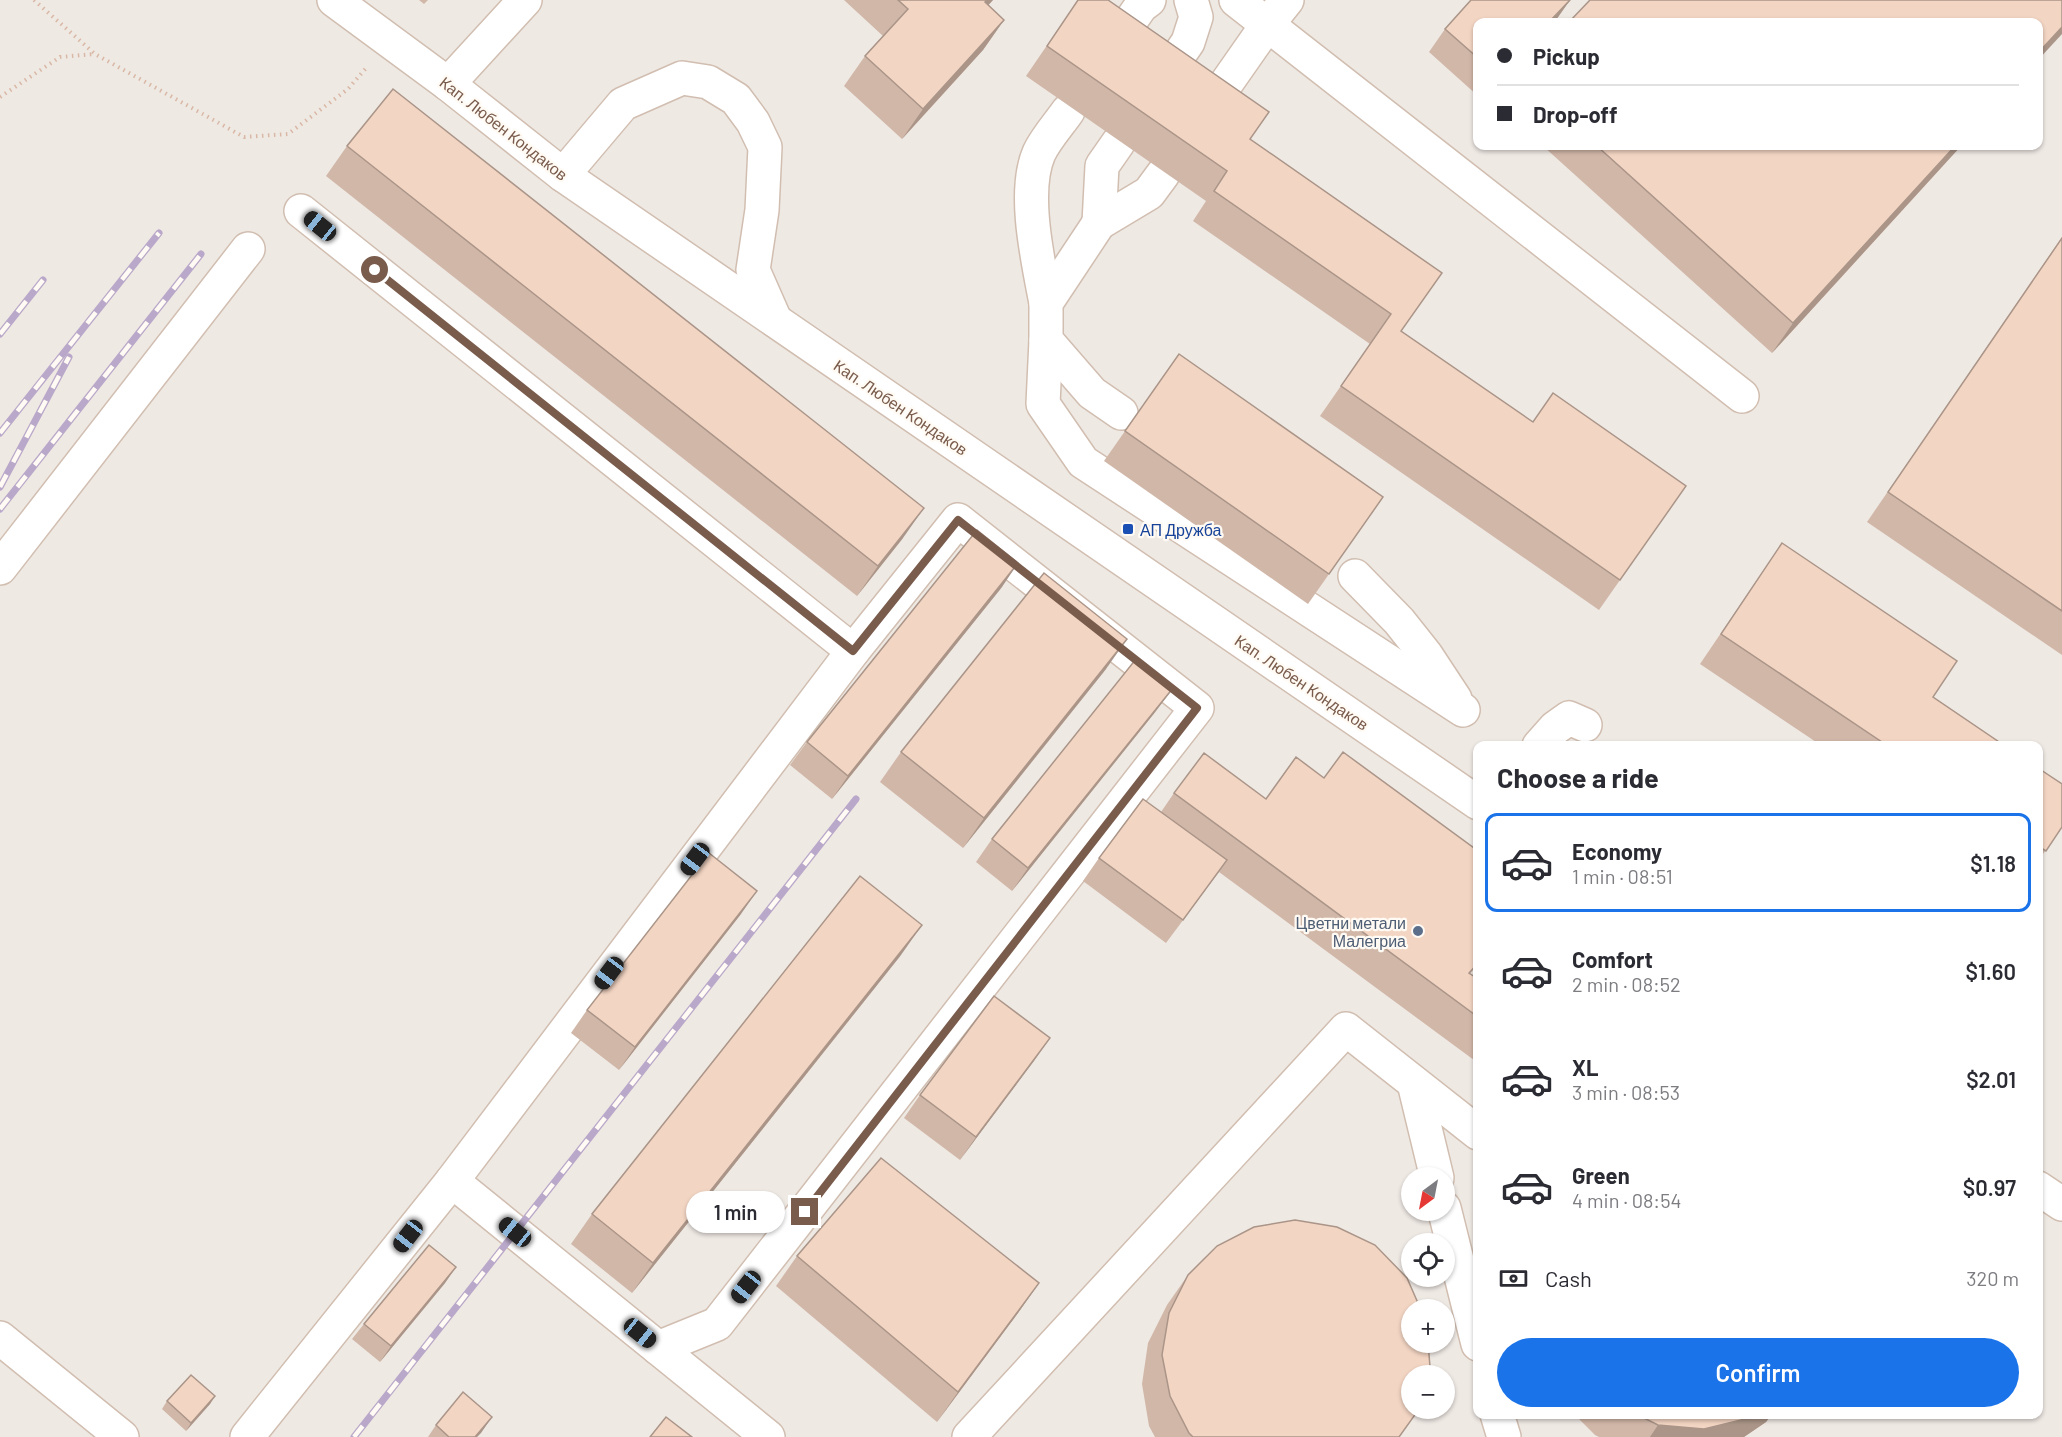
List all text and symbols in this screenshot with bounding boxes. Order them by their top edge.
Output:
text: Pickup [1533,43,1600,69]
street label: Кап. Любен Кондаков [436,72,572,184]
text: Drop-off [1533,101,1617,127]
car [300,208,340,244]
route start [361,256,388,283]
street label: Кап. Любен Кондаков [831,355,971,459]
place label: АП Дружба [1140,520,1222,539]
marker: АП Дружба [1121,522,1135,536]
street label: Кап. Любен Кондаков [1232,630,1372,734]
text: Choose a ride [1497,761,1659,793]
icon: car [1500,836,1554,890]
text: Economy [1572,838,1662,864]
car [677,839,713,879]
text: $1.18 [1970,850,2016,876]
text: 1 min · 08:51 [1572,864,1673,888]
place label: Цветни метали Малегриа [1295,913,1406,950]
marker: Цветни метали Малегриа [1411,924,1425,938]
icon: car [1500,944,1554,998]
text: Comfort [1572,946,1653,972]
car [591,953,627,993]
text: $1.60 [1966,958,2016,984]
text: 2 min · 08:52 [1572,972,1681,996]
icon: car [1500,1052,1554,1106]
text: XL [1572,1054,1598,1080]
text: $2.01 [1966,1066,2016,1092]
text: 3 min · 08:53 [1572,1080,1680,1104]
icon: car [1500,1160,1554,1214]
text: Green [1572,1162,1630,1188]
north arrow [1401,1167,1455,1221]
map controls [1401,1167,1455,1419]
text: $0.97 [1963,1174,2016,1200]
text: 4 min · 08:54 [1572,1188,1681,1212]
callout: 1 min [685,1191,784,1233]
route end [791,1198,818,1225]
text: 1 min [714,1200,757,1224]
car [495,1214,535,1250]
car [390,1216,426,1256]
button: locate [1401,1233,1455,1287]
icon: cash [1497,1262,1530,1295]
text: Cash [1545,1265,1592,1291]
text: 320 m [1966,1266,2019,1290]
car [728,1267,764,1307]
button: + [1401,1299,1455,1353]
car [620,1315,660,1351]
button: Confirm [1497,1338,2019,1407]
button: − [1401,1365,1455,1419]

